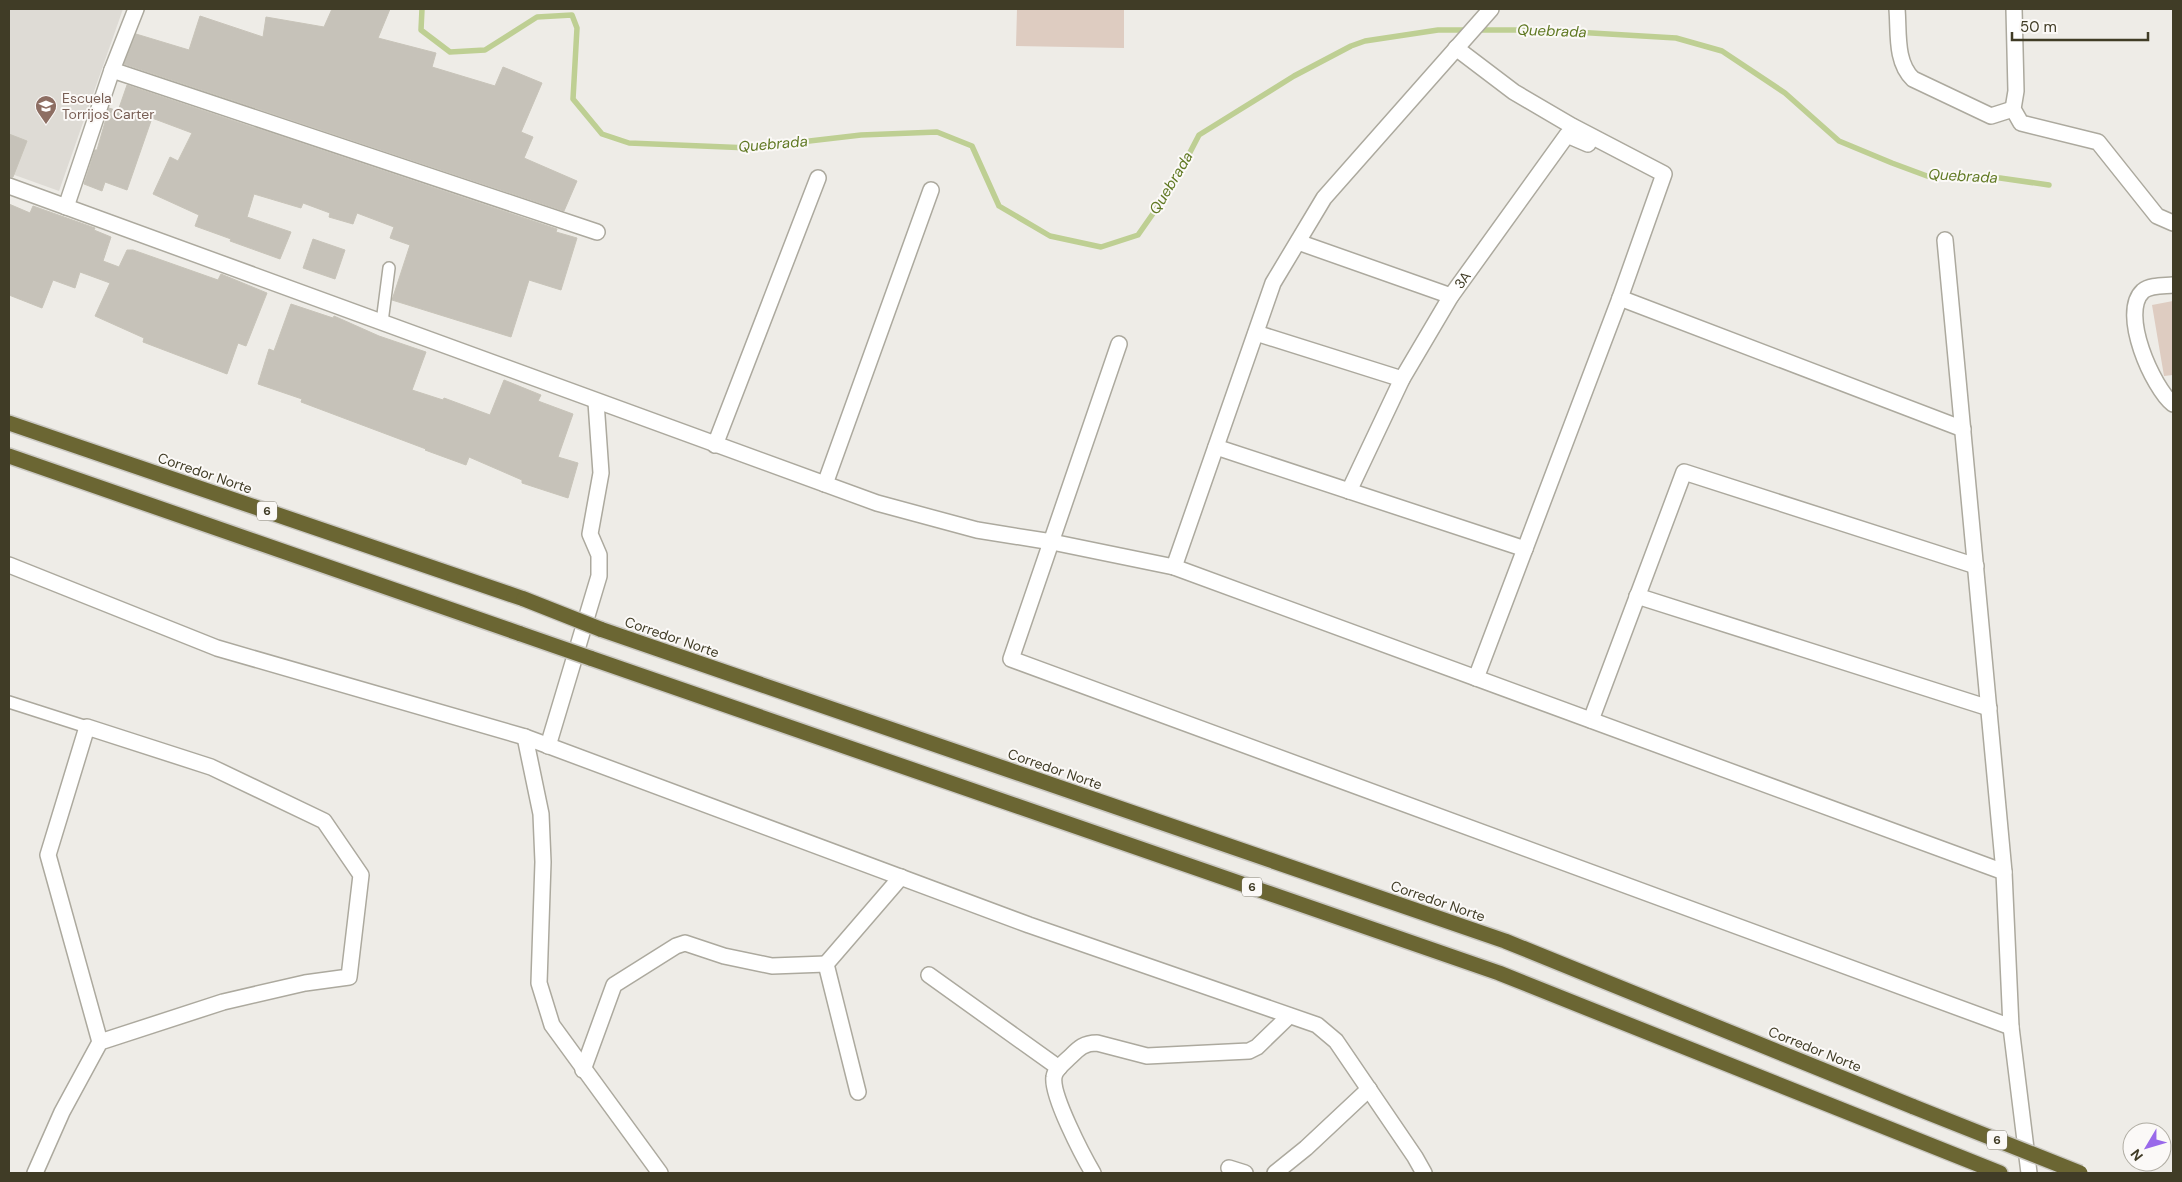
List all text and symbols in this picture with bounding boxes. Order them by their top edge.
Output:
scale bar [2012,10,2148,42]
text: 50 m [2020,17,2057,37]
water label: Quebrada [1517,20,1587,42]
place label: Escuela Torrijos Carter [62,89,154,123]
school or university icon: Escuela Torrijos Carter [34,94,58,125]
water label: Quebrada [737,131,809,157]
water label: Quebrada [1144,148,1198,218]
water label: Quebrada [1928,164,1998,188]
street label: 3A [1450,268,1475,292]
street label: Corredor Norte [155,448,255,498]
road number: 6 [257,502,277,520]
street label: Corredor Norte [622,612,722,662]
street label: Corredor Norte [1005,744,1105,794]
street label: Corredor Norte [1388,876,1488,926]
road number: 6 [1242,878,1262,896]
street label: Corredor Norte [1766,1022,1864,1076]
north arrow [2122,1122,2172,1172]
road number: 6 [1987,1130,2007,1150]
text: N [2127,1145,2147,1165]

